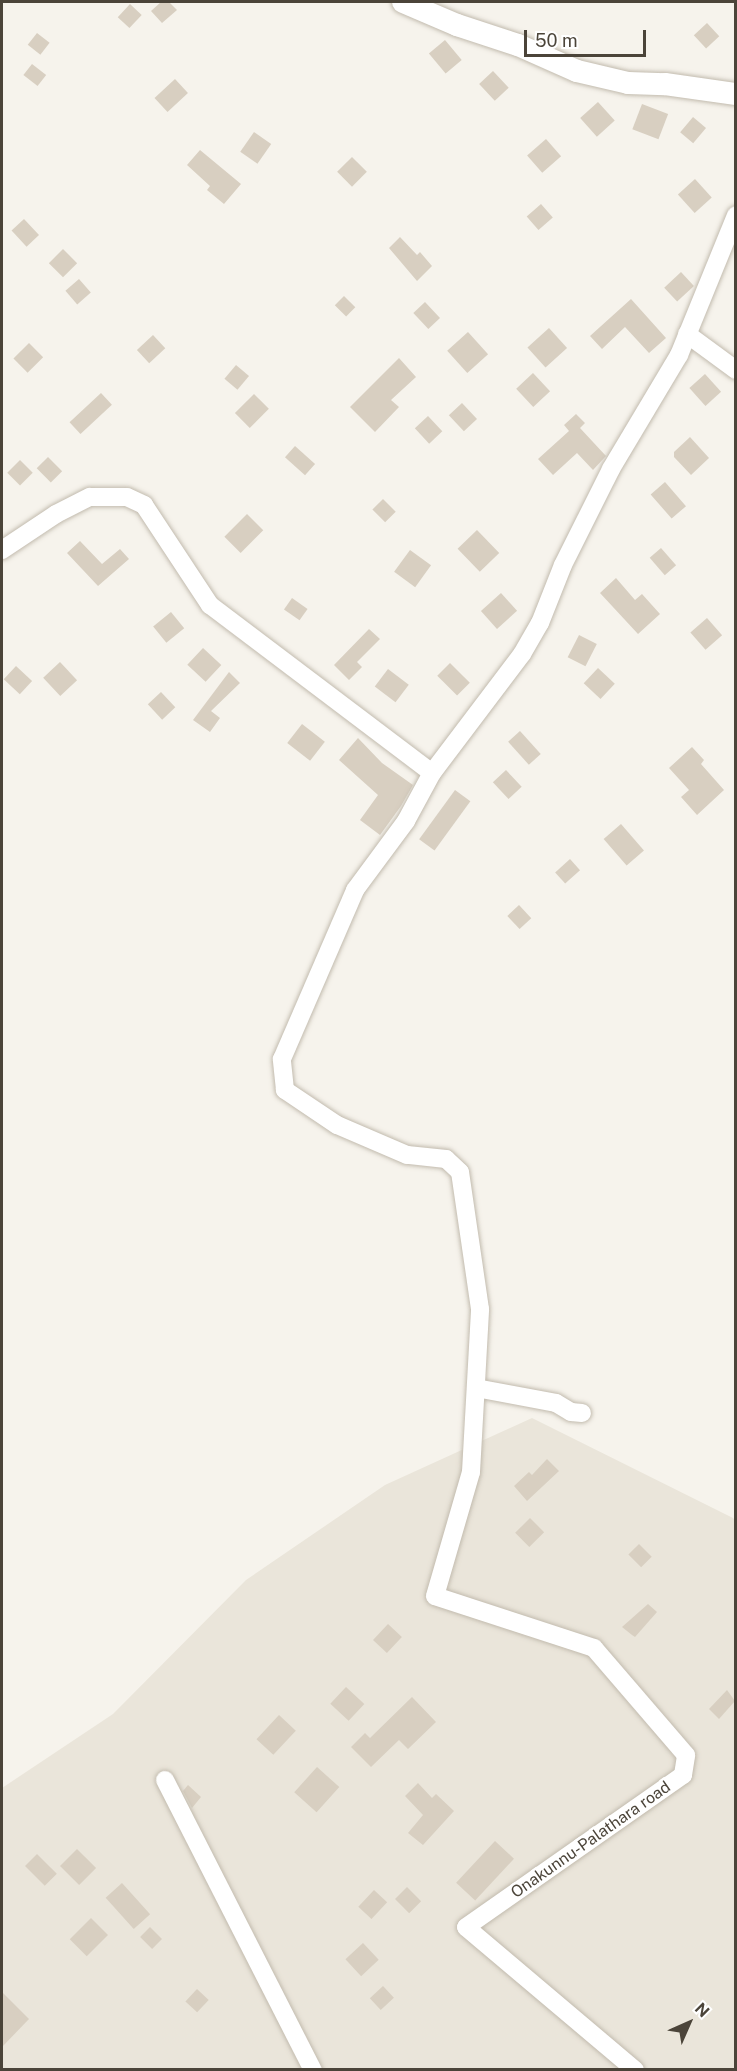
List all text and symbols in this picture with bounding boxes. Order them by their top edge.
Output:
scale bar [527,18,648,56]
text: 50 m [535,30,578,51]
street label: Onakunnu-Palathara road [508,1778,674,1902]
north arrow [659,1993,719,2053]
text: N [691,1999,713,2021]

